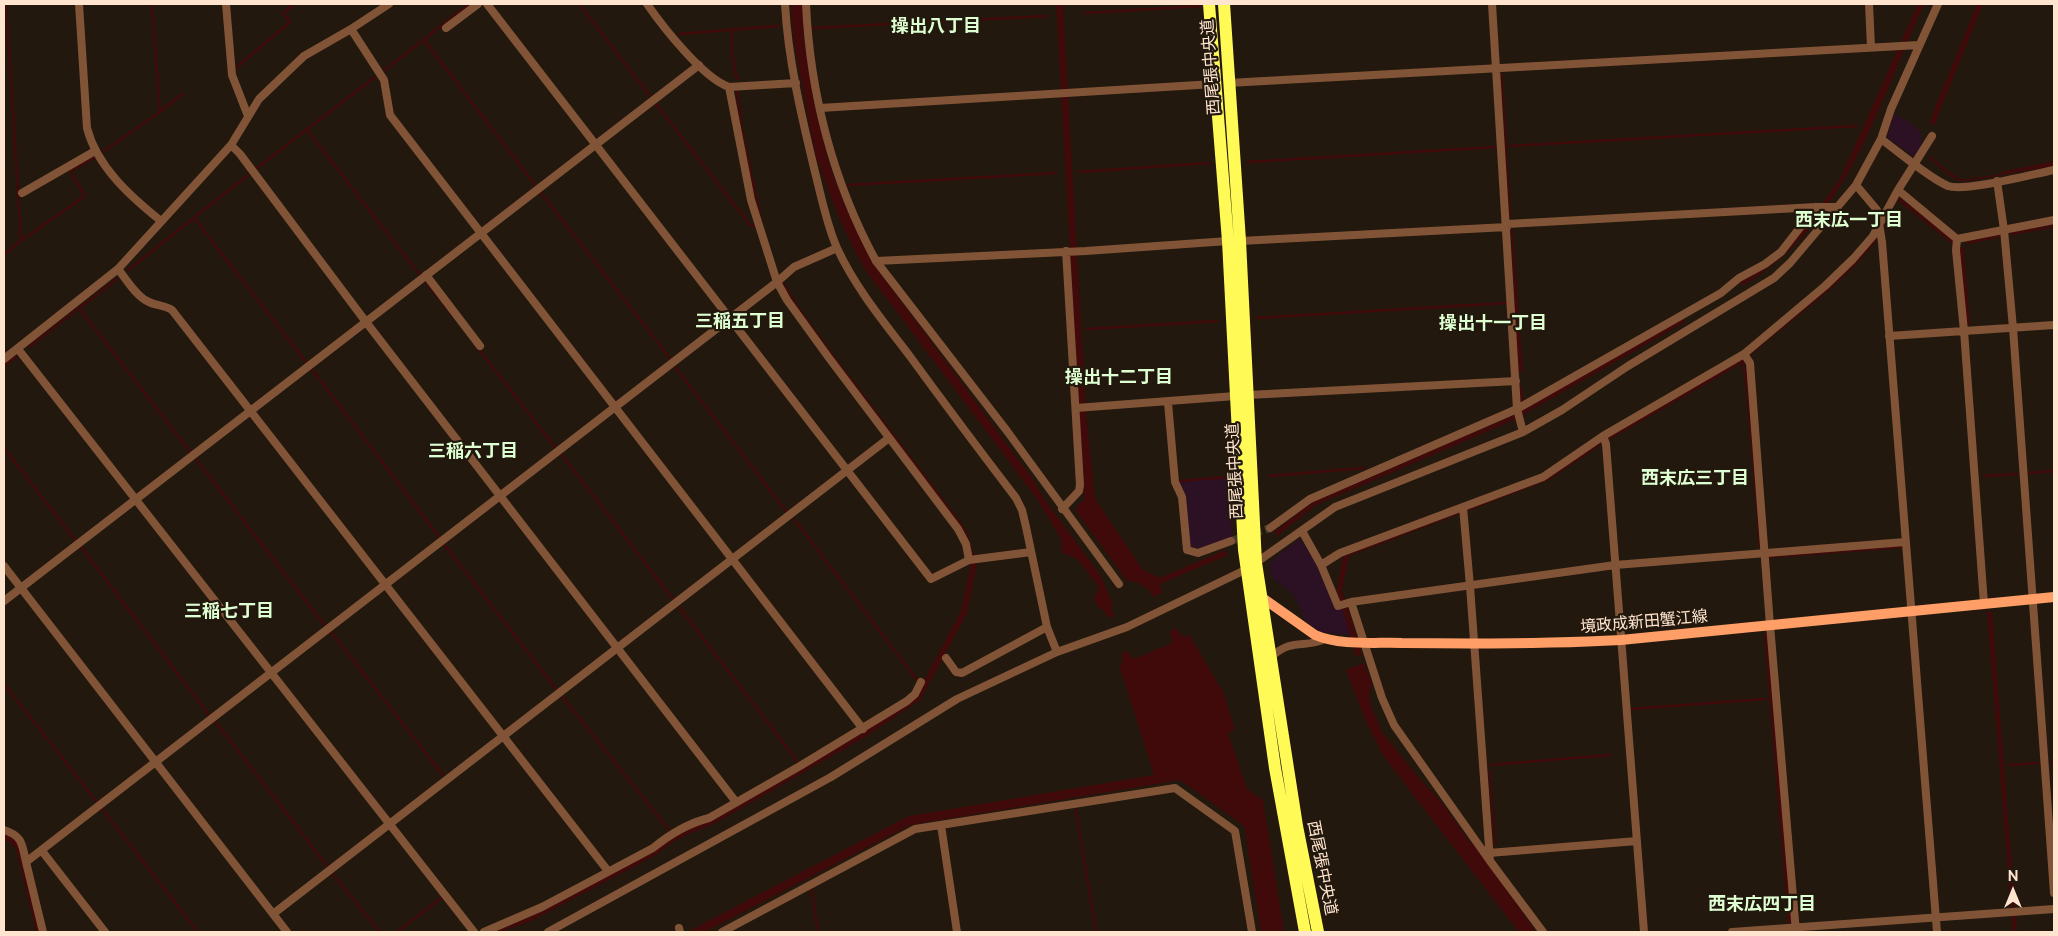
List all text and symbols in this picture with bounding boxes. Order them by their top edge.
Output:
district label: 操出八丁目 [891,16,981,38]
street label: 西尾張中央道 [1198,18,1224,116]
district label: 西末広一丁目 [1795,210,1903,232]
district label: 三稲五丁目 [695,311,785,333]
district label: 操出十一丁目 [1439,313,1547,335]
district label: 操出十二丁目 [1065,367,1173,389]
street label: 西尾張中央道 [1223,423,1247,519]
district label: 三稲六丁目 [428,441,518,463]
district label: 西末広三丁目 [1641,468,1749,490]
district label: 三稲七丁目 [184,601,274,623]
street label: 境政成新田蟹江線 [1579,607,1709,637]
street label: 西尾張中央道 [1303,819,1341,917]
north arrow [1988,866,2038,916]
text: N [2008,868,2018,884]
district label: 西末広四丁目 [1708,894,1816,916]

